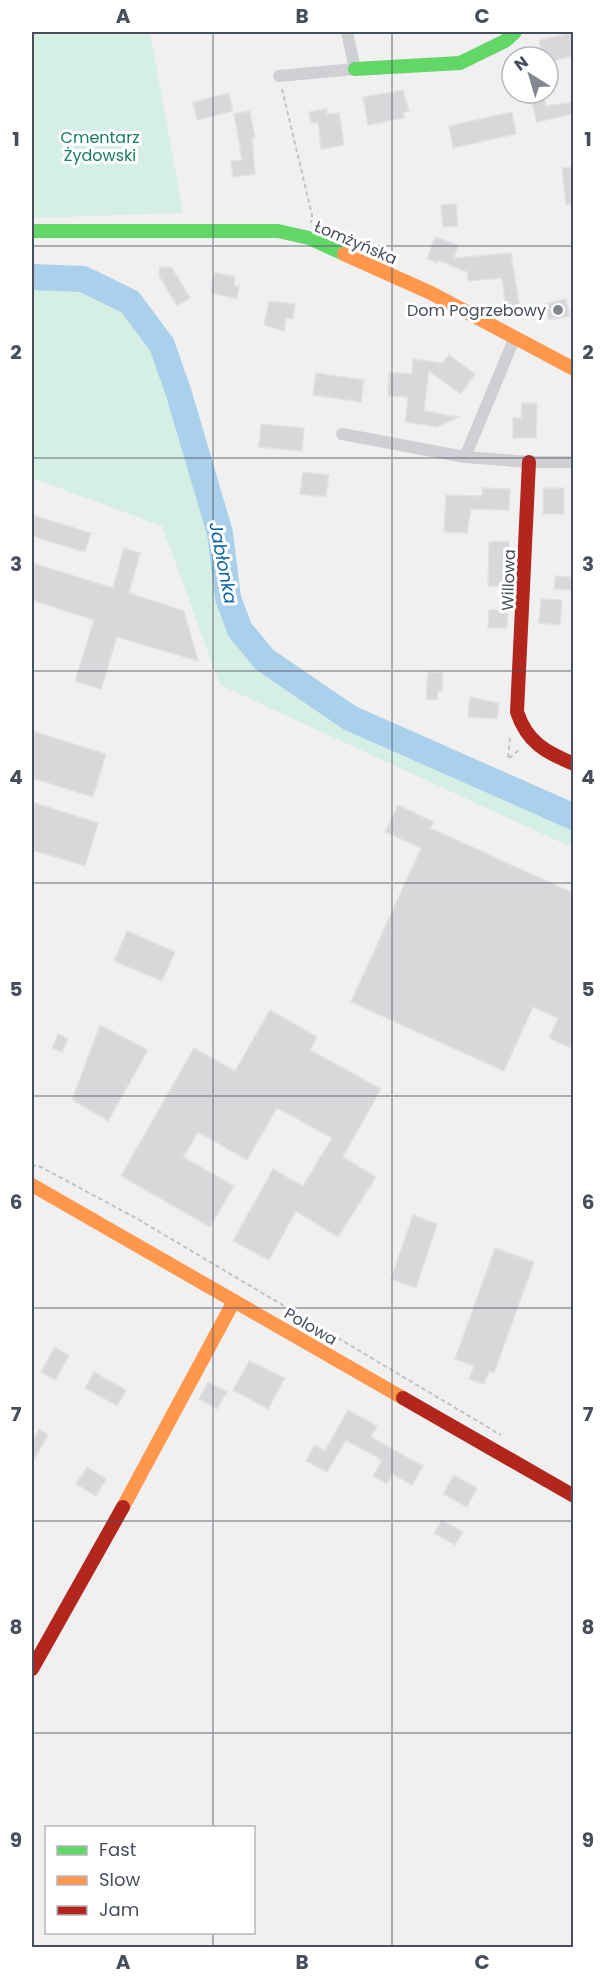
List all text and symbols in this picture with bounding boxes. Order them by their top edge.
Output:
text: A [116,2,131,30]
text: B [295,2,309,30]
text: C [474,2,490,30]
north arrow [500,45,560,105]
text: N [510,51,533,76]
text: 1 [12,125,20,153]
text: 1 [584,125,592,153]
park label: Cmentarz Żydowski [61,126,139,167]
street label: Łomżyńska [311,215,401,270]
place label: Dom Pogrzebowy [407,299,546,322]
marker: Dom Pogrzebowy [551,303,565,317]
text: 2 [10,338,22,366]
text: 2 [582,338,594,366]
water label: Jabłonka [203,520,244,606]
street label: Willowa [496,549,521,611]
text: 3 [10,550,22,578]
text: 3 [582,550,594,578]
text: 4 [9,763,23,791]
text: 4 [581,763,595,791]
text: 5 [10,975,23,1003]
text: 5 [582,975,595,1003]
text: 6 [10,1188,22,1216]
text: 6 [582,1188,594,1216]
street label: Polowa [280,1302,341,1351]
text: 7 [11,1400,22,1428]
text: 7 [583,1400,594,1428]
text: 8 [10,1613,22,1641]
text: 8 [582,1613,594,1641]
text: 9 [10,1826,22,1854]
legend [45,1826,255,1934]
text: 9 [582,1826,594,1854]
text: Fast [99,1837,136,1862]
text: Slow [99,1867,141,1892]
text: Jam [99,1897,139,1922]
text: A [116,1948,131,1976]
text: B [295,1948,309,1976]
text: C [474,1948,490,1976]

